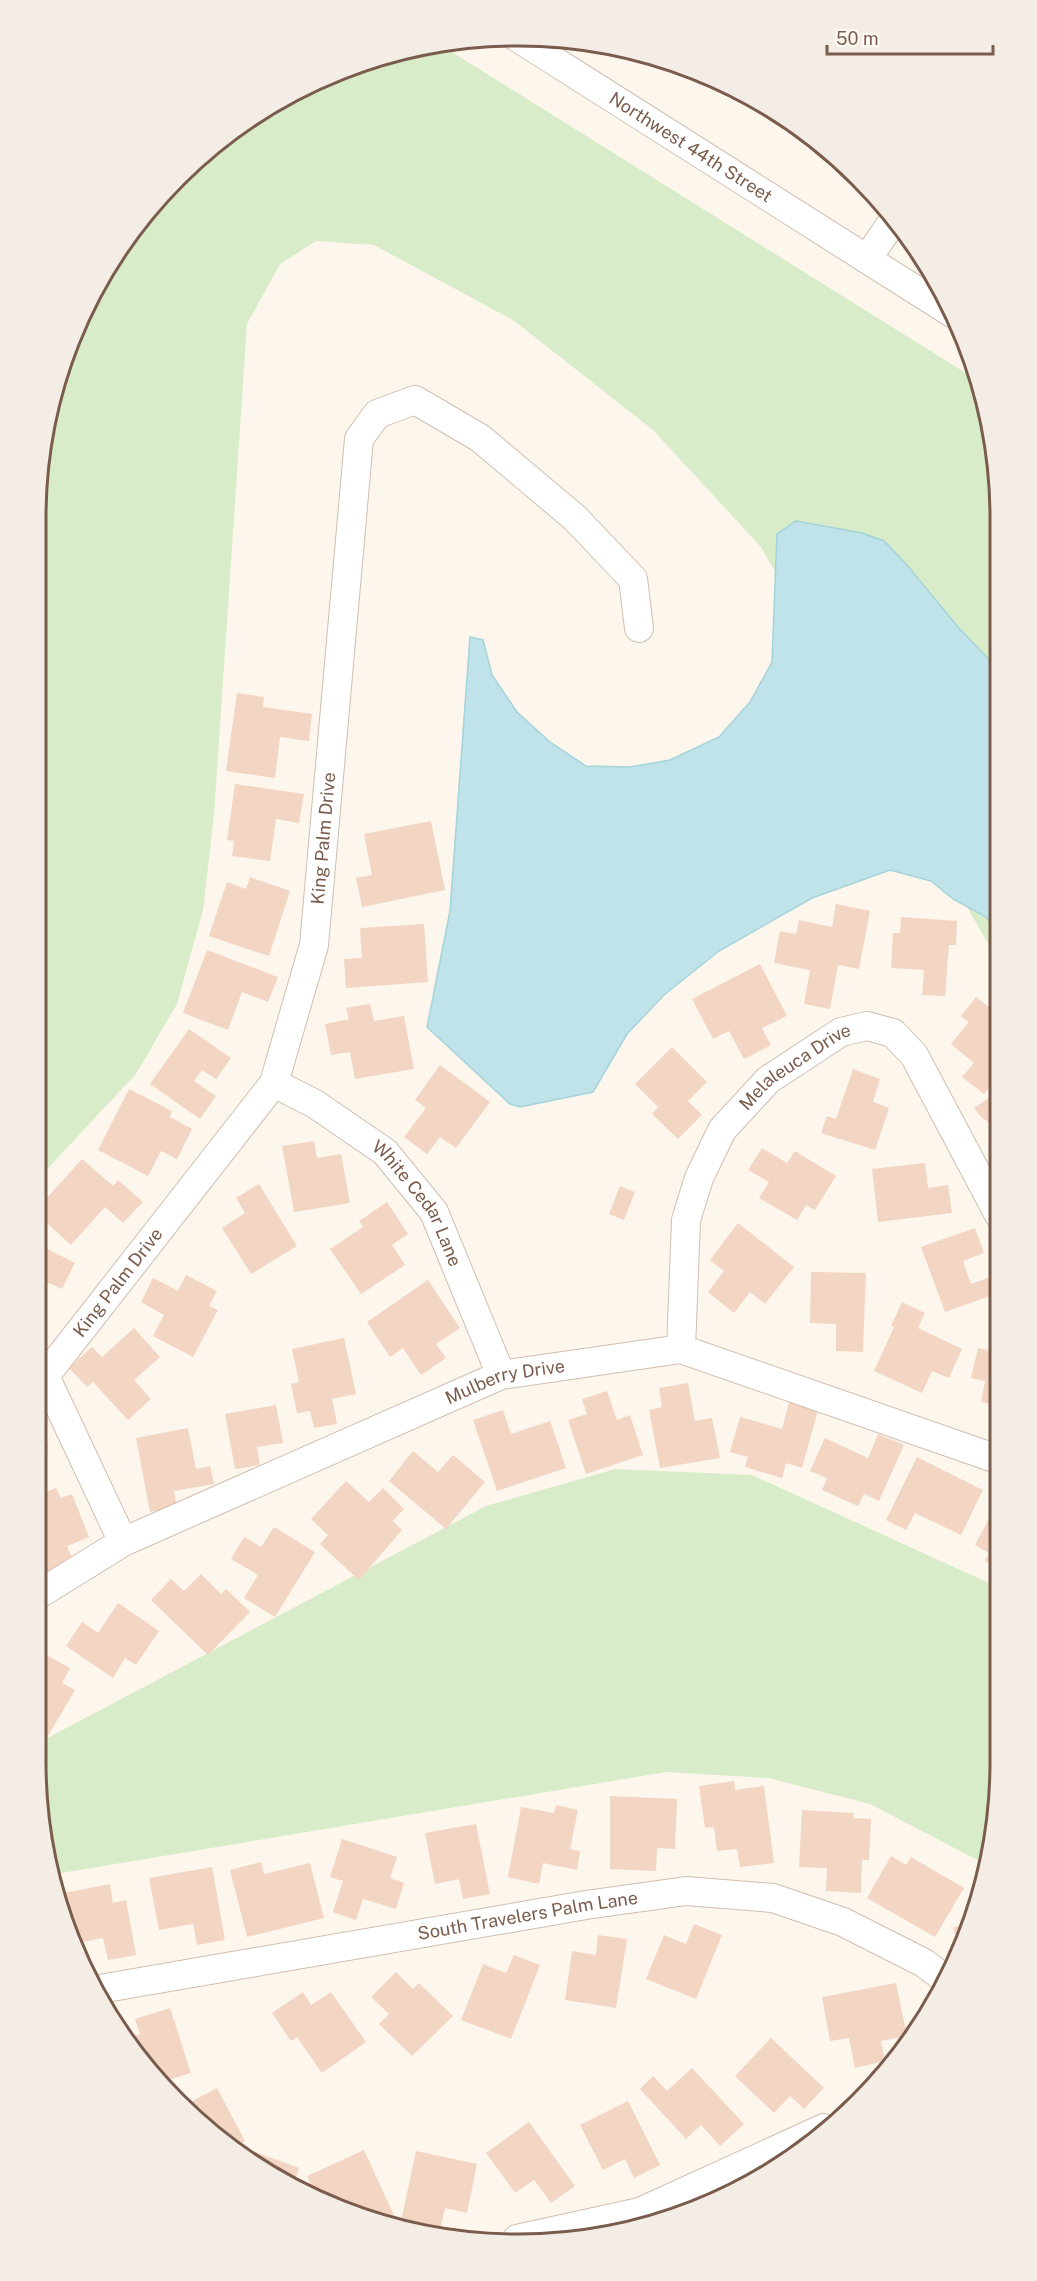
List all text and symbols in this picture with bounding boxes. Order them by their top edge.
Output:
scale bar [827,18,994,56]
text: 50 m [836,28,879,49]
street label: Northwest 44th Street [606,88,776,206]
street label: King Palm Drive [307,771,339,905]
street label: Melaleuca Drive [735,1019,852,1114]
street label: White Cedar Lane [368,1135,466,1269]
street label: King Palm Drive [69,1224,167,1341]
street label: Mulberry Drive [442,1355,566,1408]
street label: South Travelers Palm Lane [416,1887,639,1944]

